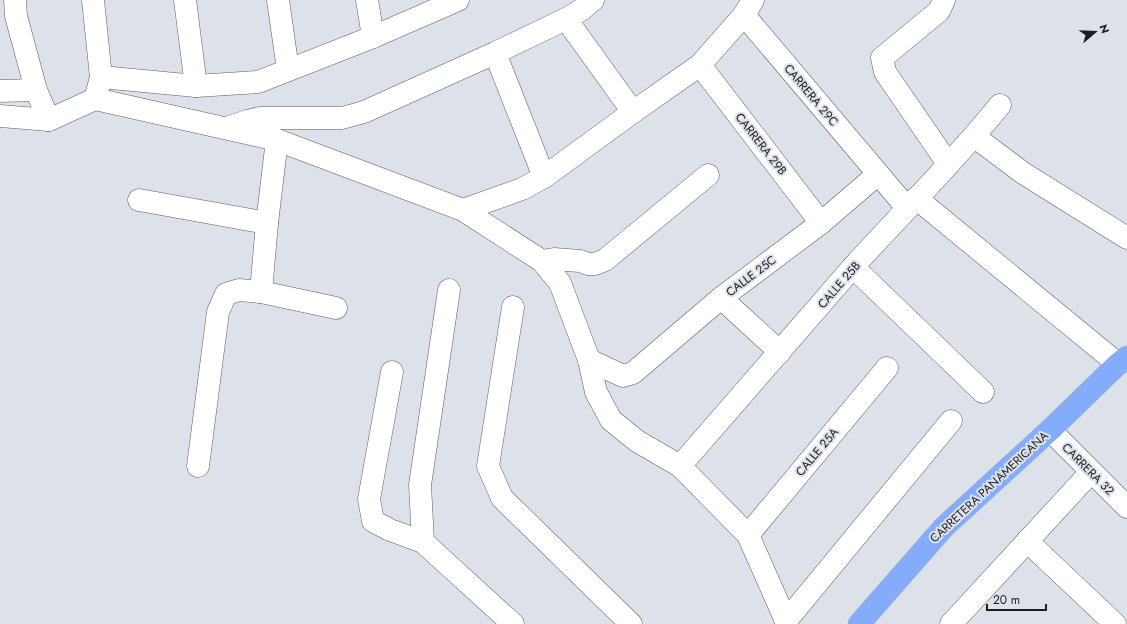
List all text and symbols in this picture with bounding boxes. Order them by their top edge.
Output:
north arrow [1075,12,1115,52]
text: N [1095,22,1113,35]
street label: CARRERA 29C [780,60,842,130]
street label: CARRERA 29B [731,109,791,179]
street label: CALLE 25C [722,251,780,301]
street label: CALLE 25B [813,257,865,313]
street label: CALLE 25A [791,424,843,480]
street label: CARRETERA PANAMERICANA [926,427,1052,547]
street label: CARRERA 32 [1058,439,1118,499]
scale bar [987,586,1046,612]
text: 20 m [993,591,1020,609]

